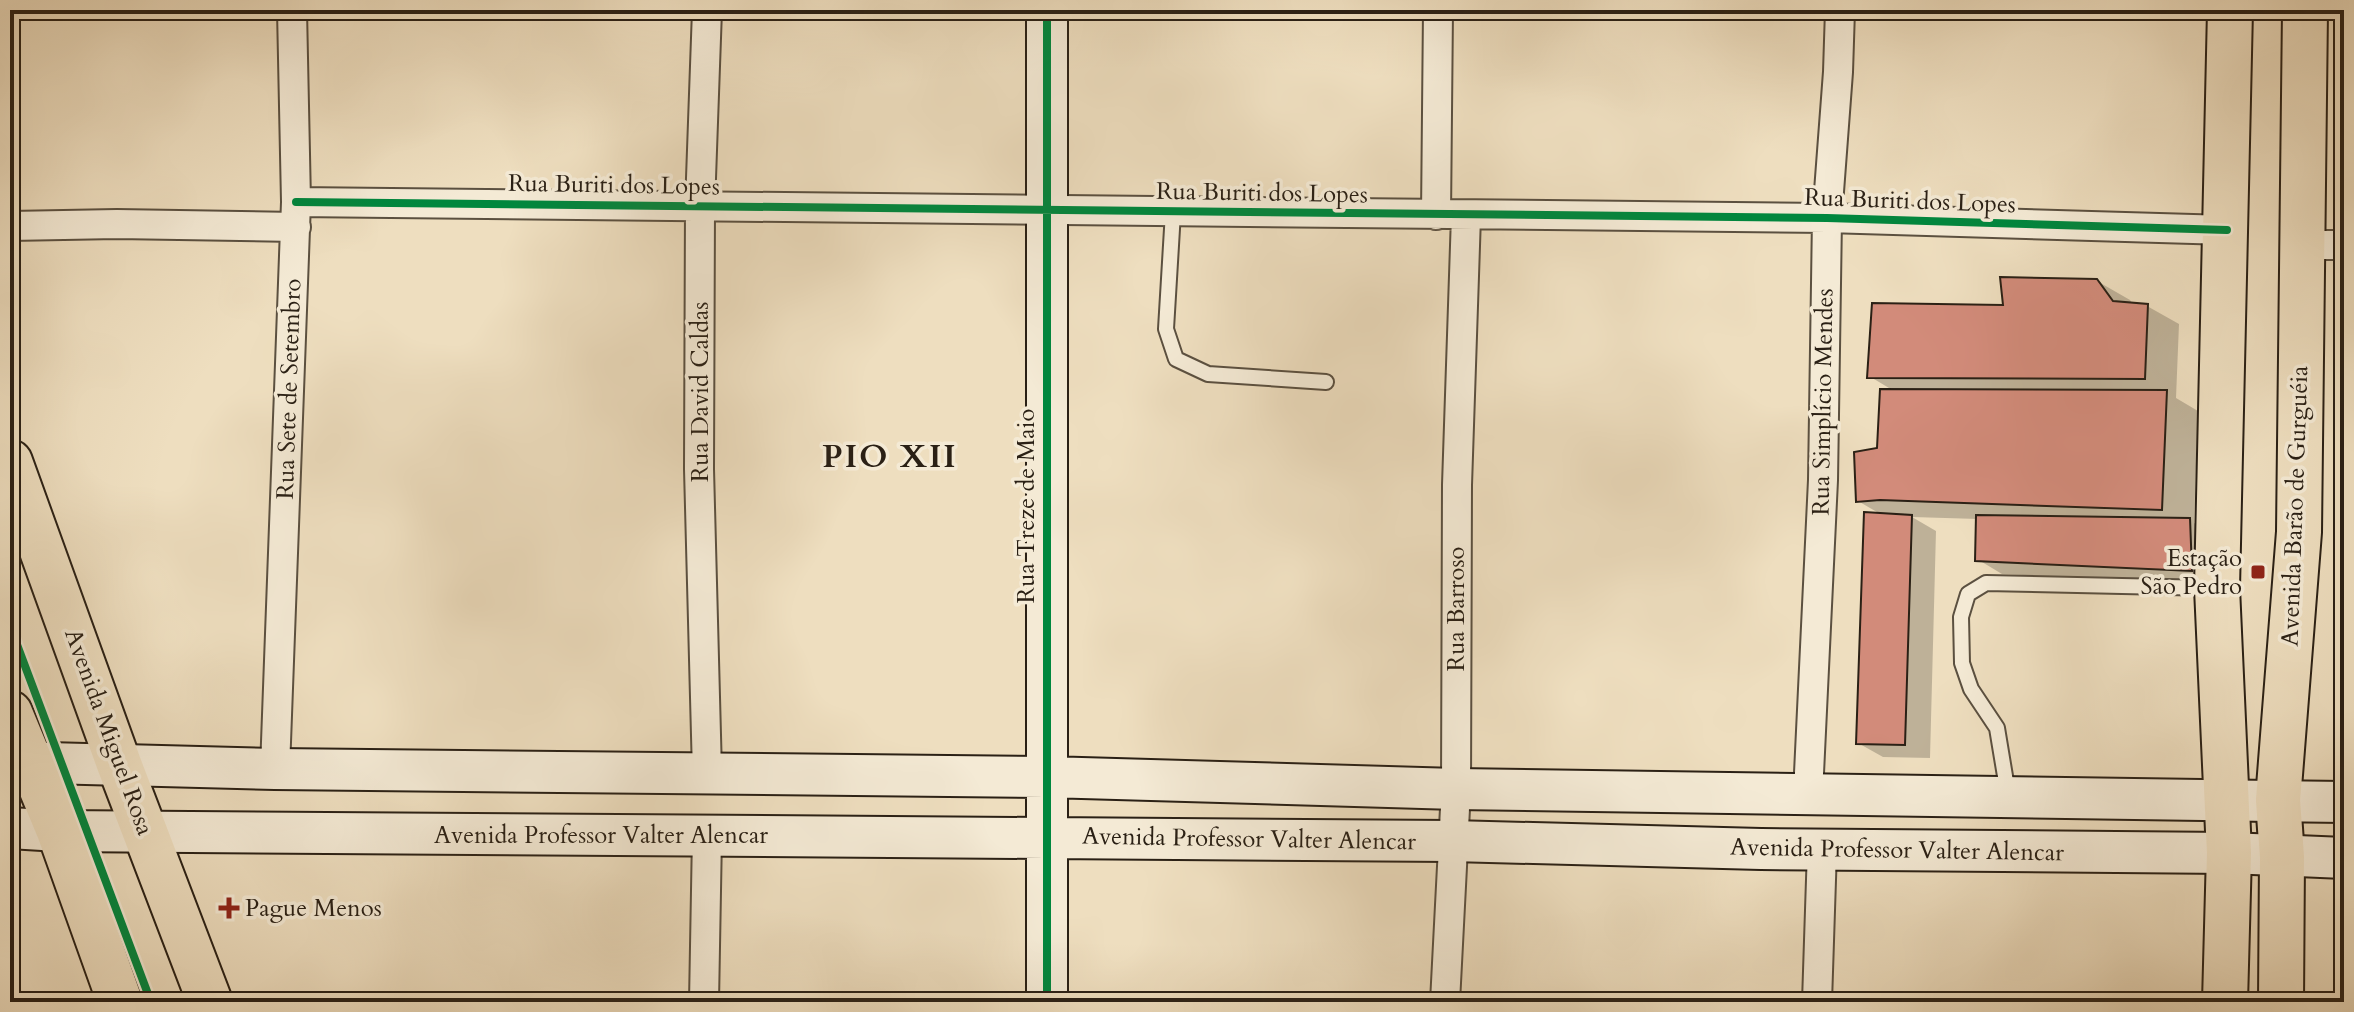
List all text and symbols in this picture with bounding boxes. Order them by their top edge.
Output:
street label: Rua Buriti dos Lopes [508,167,720,203]
street label: Rua Buriti dos Lopes [1156,175,1368,211]
street label: Rua Buriti dos Lopes [1804,181,2016,221]
street label: Rua Sete de Setembro [269,278,309,500]
street label: Rua Simplício Mendes [1805,288,1841,516]
street label: Rua David Caldas [684,302,717,482]
street label: Avenida Barão de Gurguéia [2274,364,2316,647]
street label: Rua Treze de Maio [1010,409,1043,603]
district label: PIO XII [822,435,958,479]
place label: Estação São Pedro [2141,542,2242,603]
street label: Rua Barroso [1440,547,1473,671]
marker: Estação São Pedro [2249,563,2267,581]
street label: Avenida Miguel Rosa [56,624,162,840]
street label: Avenida Professor Valter Alencar [434,819,768,852]
street label: Avenida Professor Valter Alencar [1082,820,1417,858]
street label: Avenida Professor Valter Alencar [1730,831,2065,869]
place label: Pague Menos [245,892,382,925]
marker: Pague Menos [220,899,238,917]

